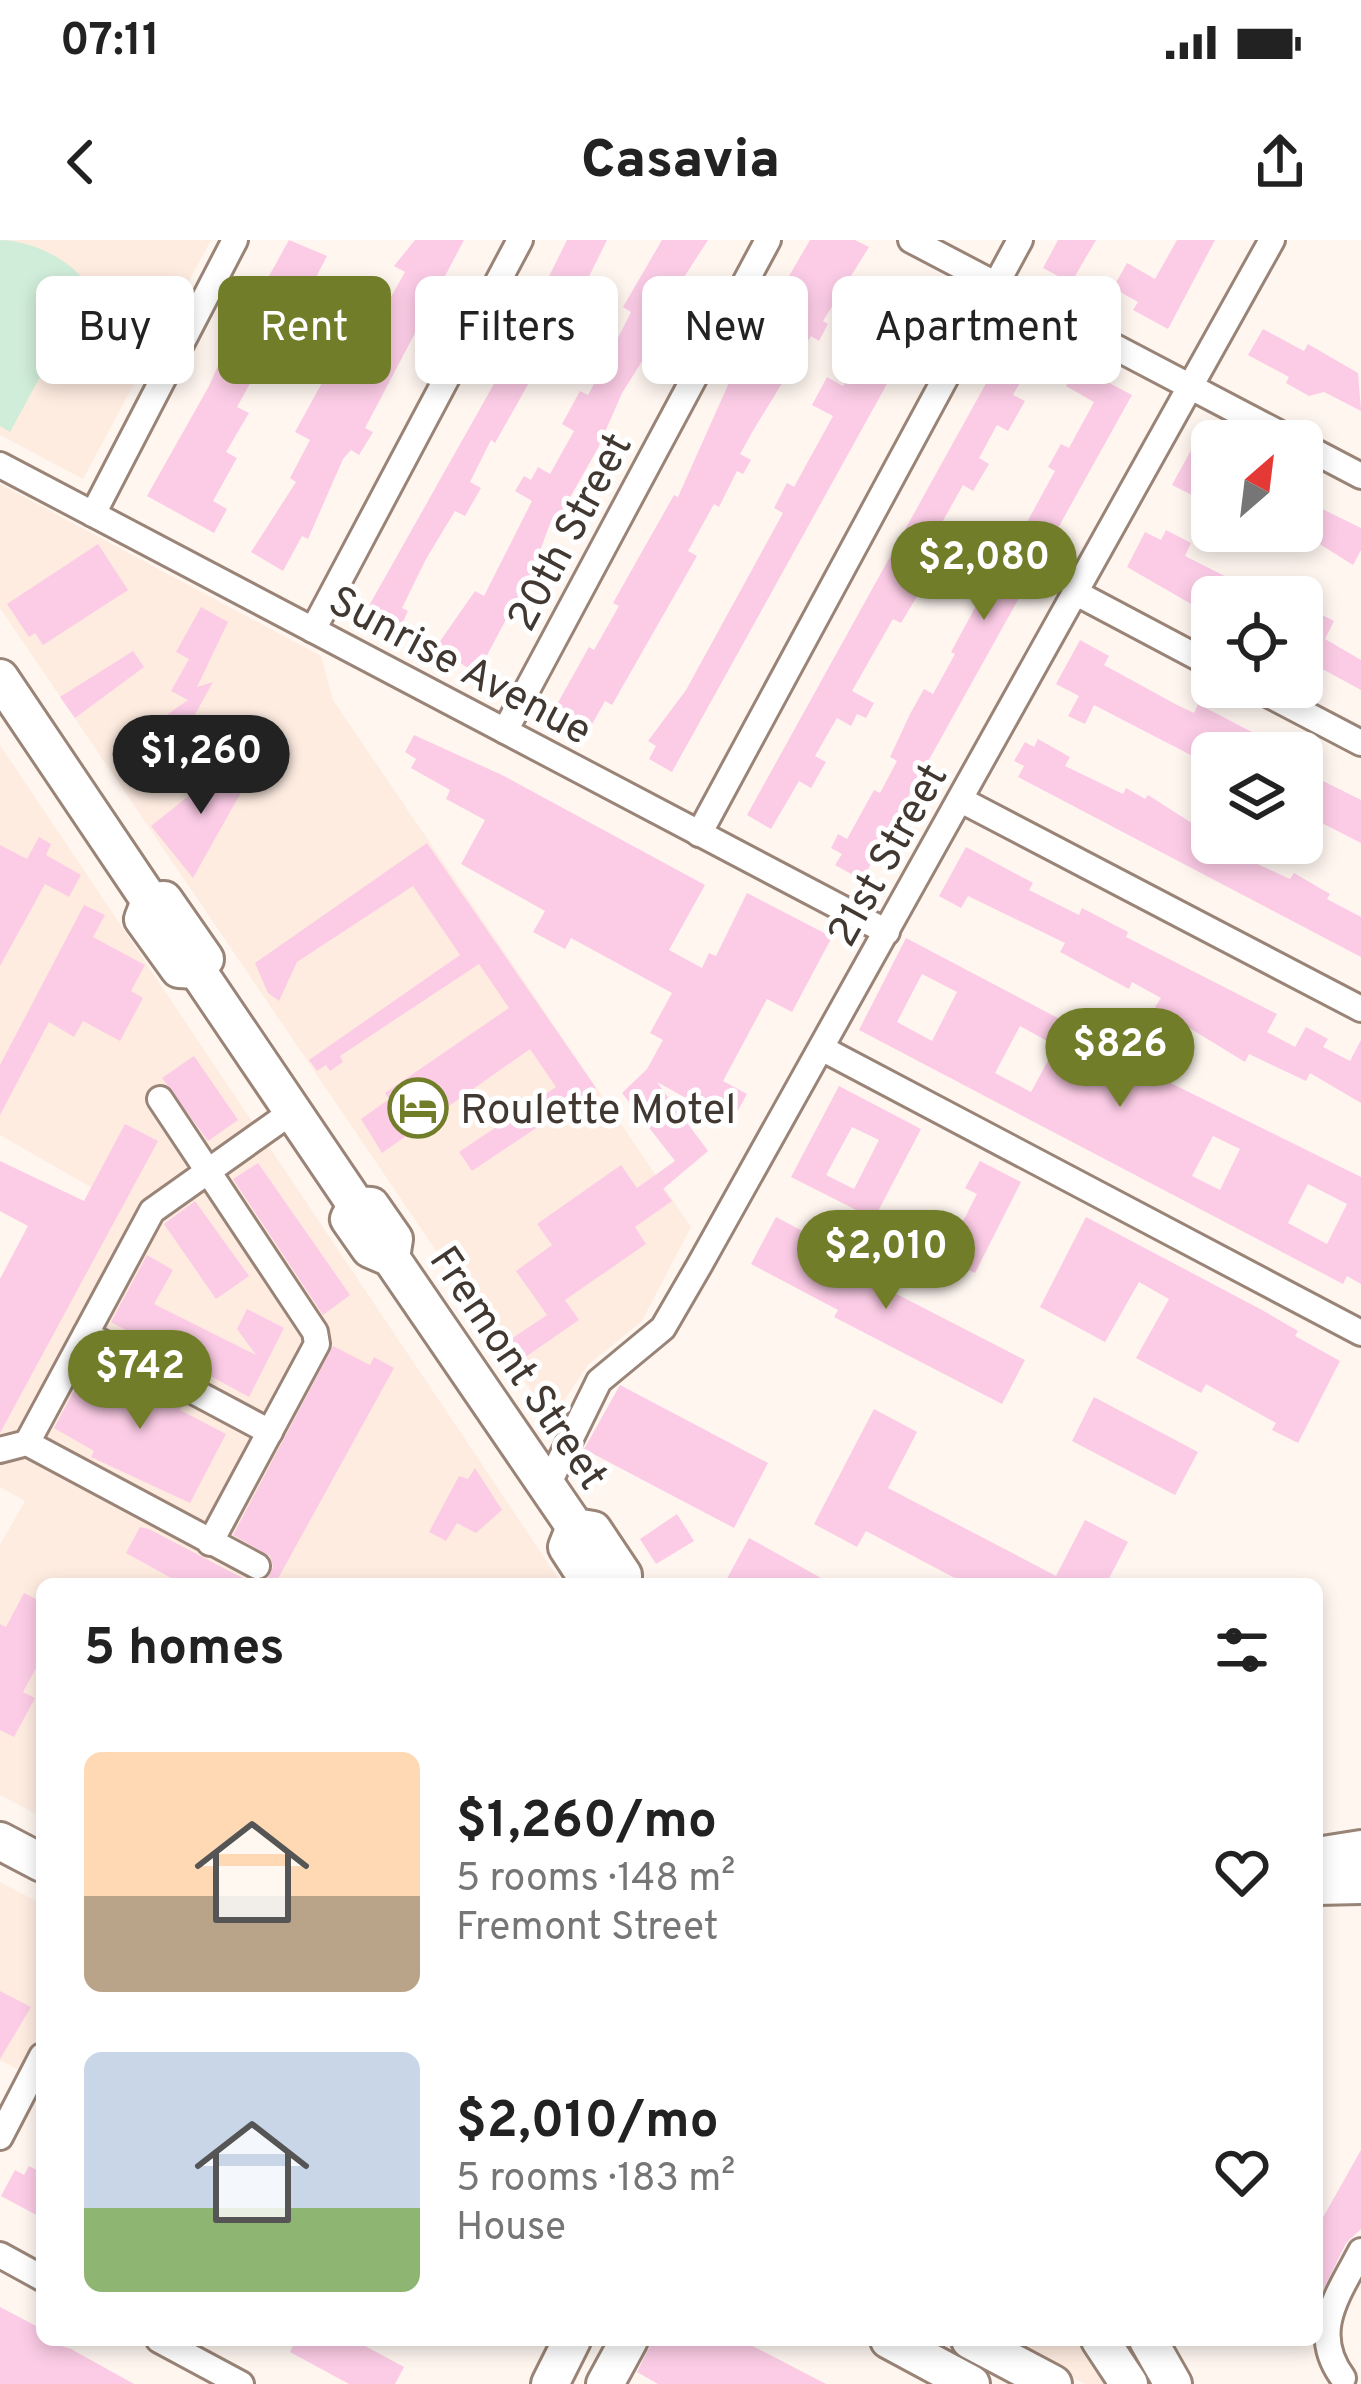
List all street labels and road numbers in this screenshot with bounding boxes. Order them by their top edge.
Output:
street label: 20th Street [498,425,646,641]
street label: Sunrise Avenue [318,576,600,760]
street label: 21st Street [818,755,962,957]
street label: Fremont Street [415,1238,617,1501]

